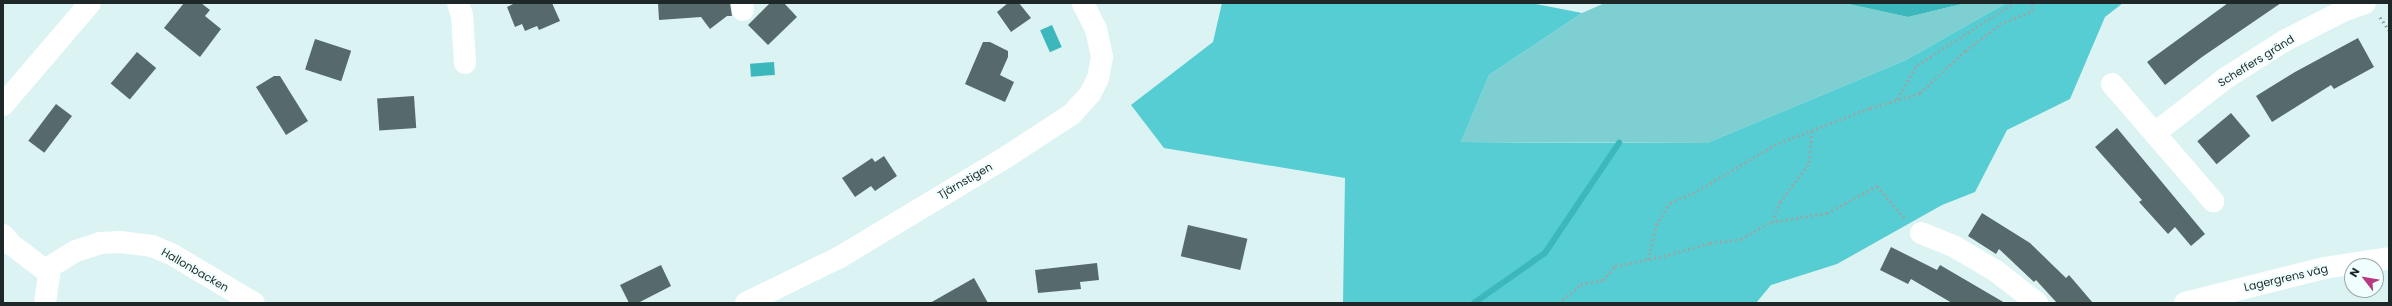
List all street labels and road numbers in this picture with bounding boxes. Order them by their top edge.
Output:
street label: Scheffers gränd [2215,32,2297,90]
street label: Tjärnstigen [935,160,995,202]
street label: Hallonbacken [159,245,231,295]
street label: Lagergrens väg [2243,262,2329,294]

